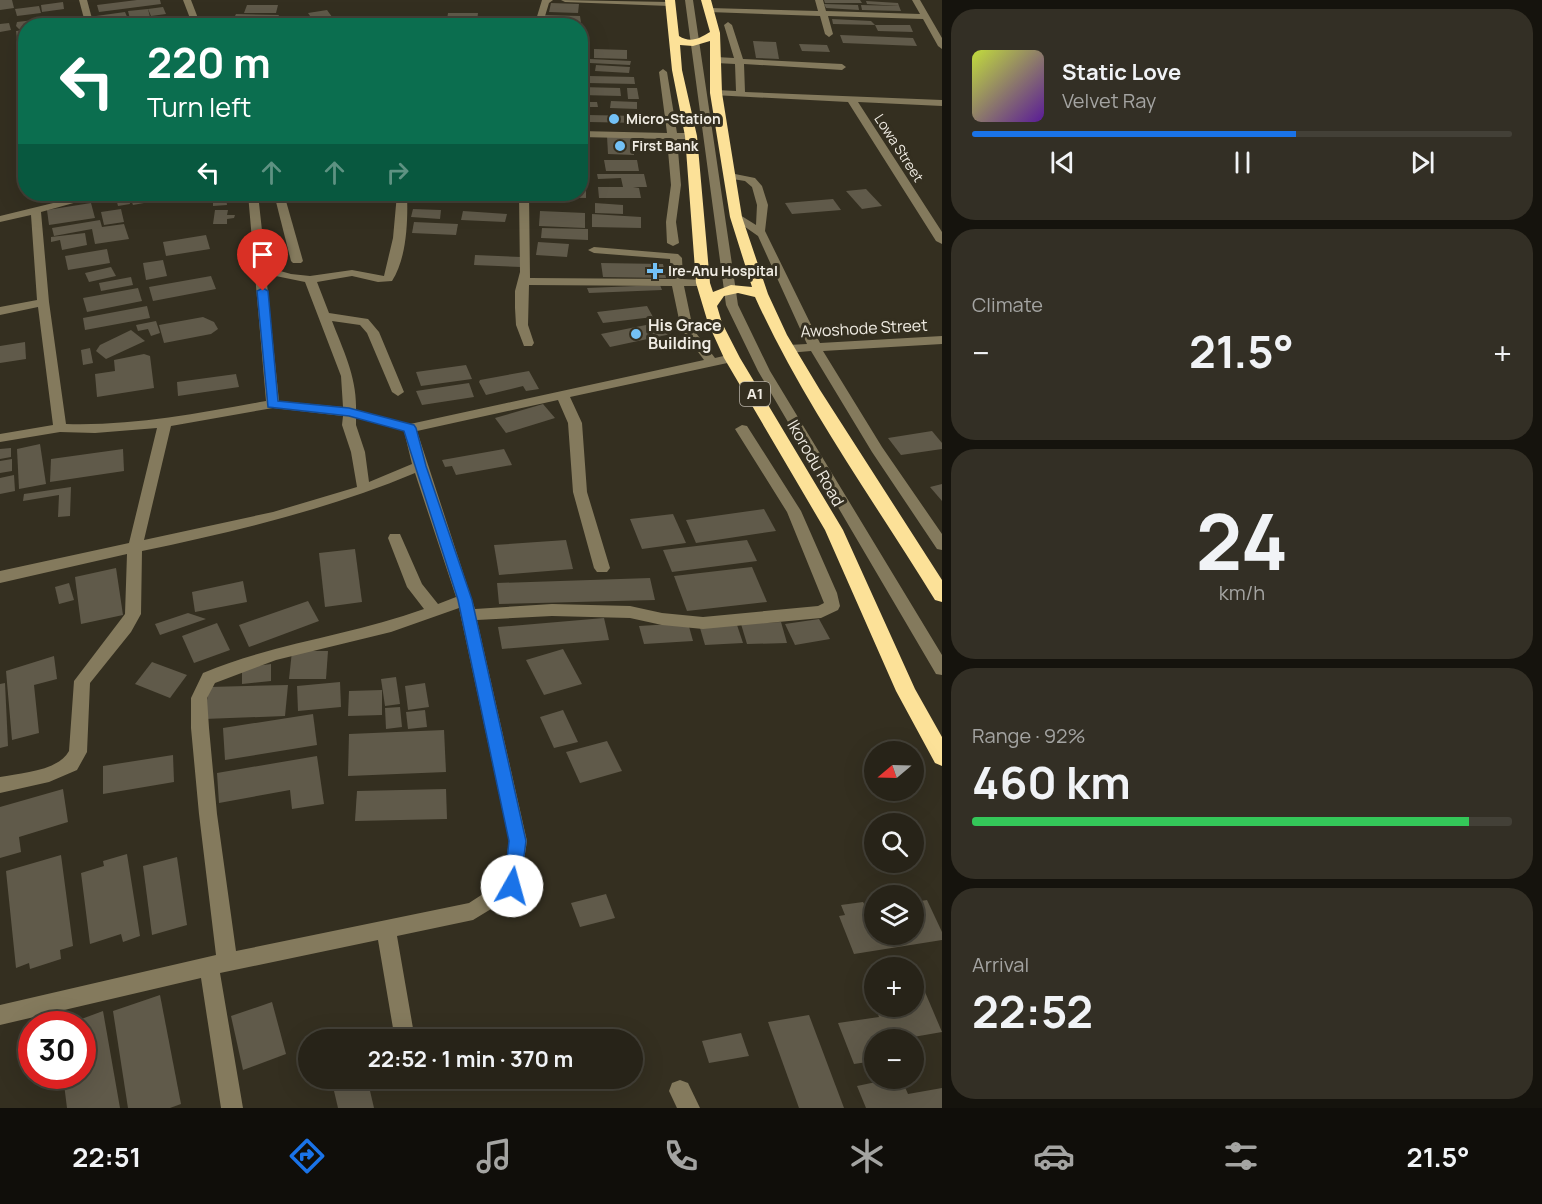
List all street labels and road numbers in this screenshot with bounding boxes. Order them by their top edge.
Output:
street label: Lowa Street [870,110,929,186]
street label: Awoshode Street [800,314,928,342]
road number: A1 [740,382,770,406]
street label: Ikorodu Road [782,416,850,510]

